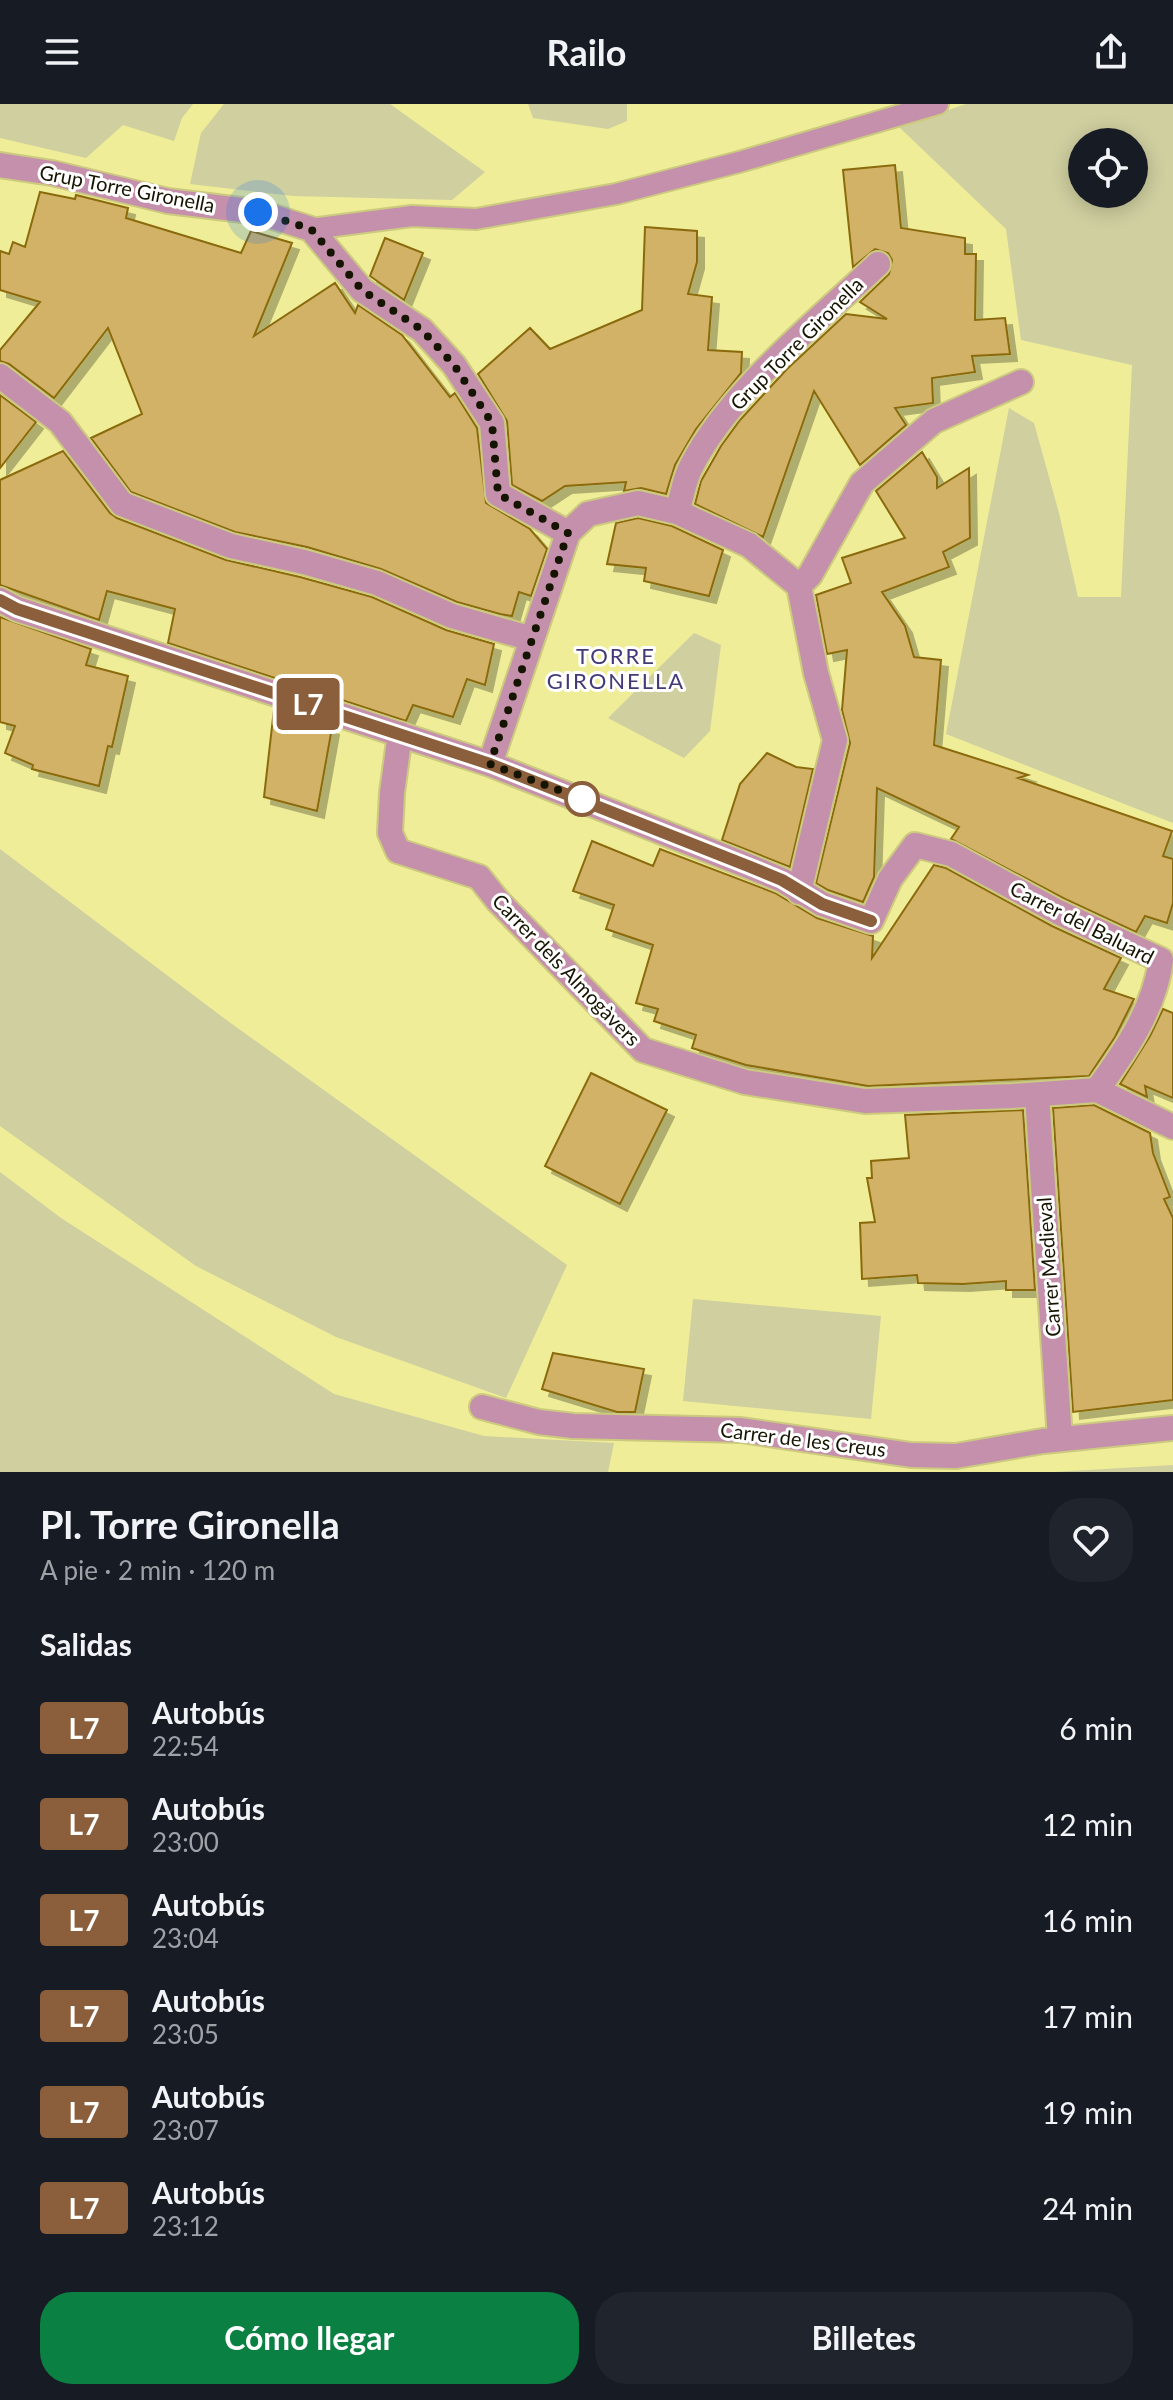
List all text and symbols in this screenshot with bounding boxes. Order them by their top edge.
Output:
icon: menu [40,30,84,74]
text: Railo [547,30,626,74]
icon: share [1089,30,1133,74]
map controls [1068,128,1148,208]
button: locate [1068,128,1148,208]
street label: Grup Torre Gironella [38,159,217,217]
your location [238,192,278,232]
street label: Grup Torre Gironella [725,272,868,415]
district label: TORRE GIRONELLA [547,642,685,694]
line badge: L7 [272,678,344,730]
text: L7 [293,687,323,721]
unlabelled marker [565,782,599,816]
street label: Carrer del Baluard [1007,876,1158,969]
street label: Carrer dels Almogàvers [488,888,646,1050]
street label: Carrer Medieval [1031,1196,1065,1338]
street label: Carrer de les Creus [719,1417,887,1461]
button: heart [1049,1498,1133,1582]
text: Pl. Torre Gironella [40,1501,340,1547]
text: A pie · 2 min · 120 m [40,1554,275,1586]
text: Salidas [40,1626,132,1662]
text: Autobús [152,1694,265,1730]
text: 6 min [1059,1710,1133,1746]
text: L7 [69,1711,99,1745]
text: 22:54 [152,1730,219,1762]
text: Autobús [152,1790,265,1826]
text: 12 min [1042,1806,1133,1842]
text: L7 [69,1807,99,1841]
text: 23:00 [152,1826,219,1858]
text: Autobús [152,1886,265,1922]
text: 16 min [1042,1902,1133,1938]
text: L7 [69,1903,99,1937]
text: 23:04 [152,1922,219,1954]
text: Autobús [152,1982,265,2018]
text: 17 min [1042,1998,1133,2034]
text: L7 [69,1999,99,2033]
text: 23:05 [152,2018,219,2050]
text: Autobús [152,2078,265,2114]
text: 19 min [1042,2094,1133,2130]
text: L7 [69,2095,99,2129]
text: 23:07 [152,2114,219,2146]
text: Autobús [152,2174,265,2210]
text: 24 min [1042,2190,1133,2226]
text: L7 [69,2191,99,2225]
text: 23:12 [152,2210,219,2242]
button: Cómo llegar [40,2292,579,2384]
button: Billetes [595,2292,1133,2384]

